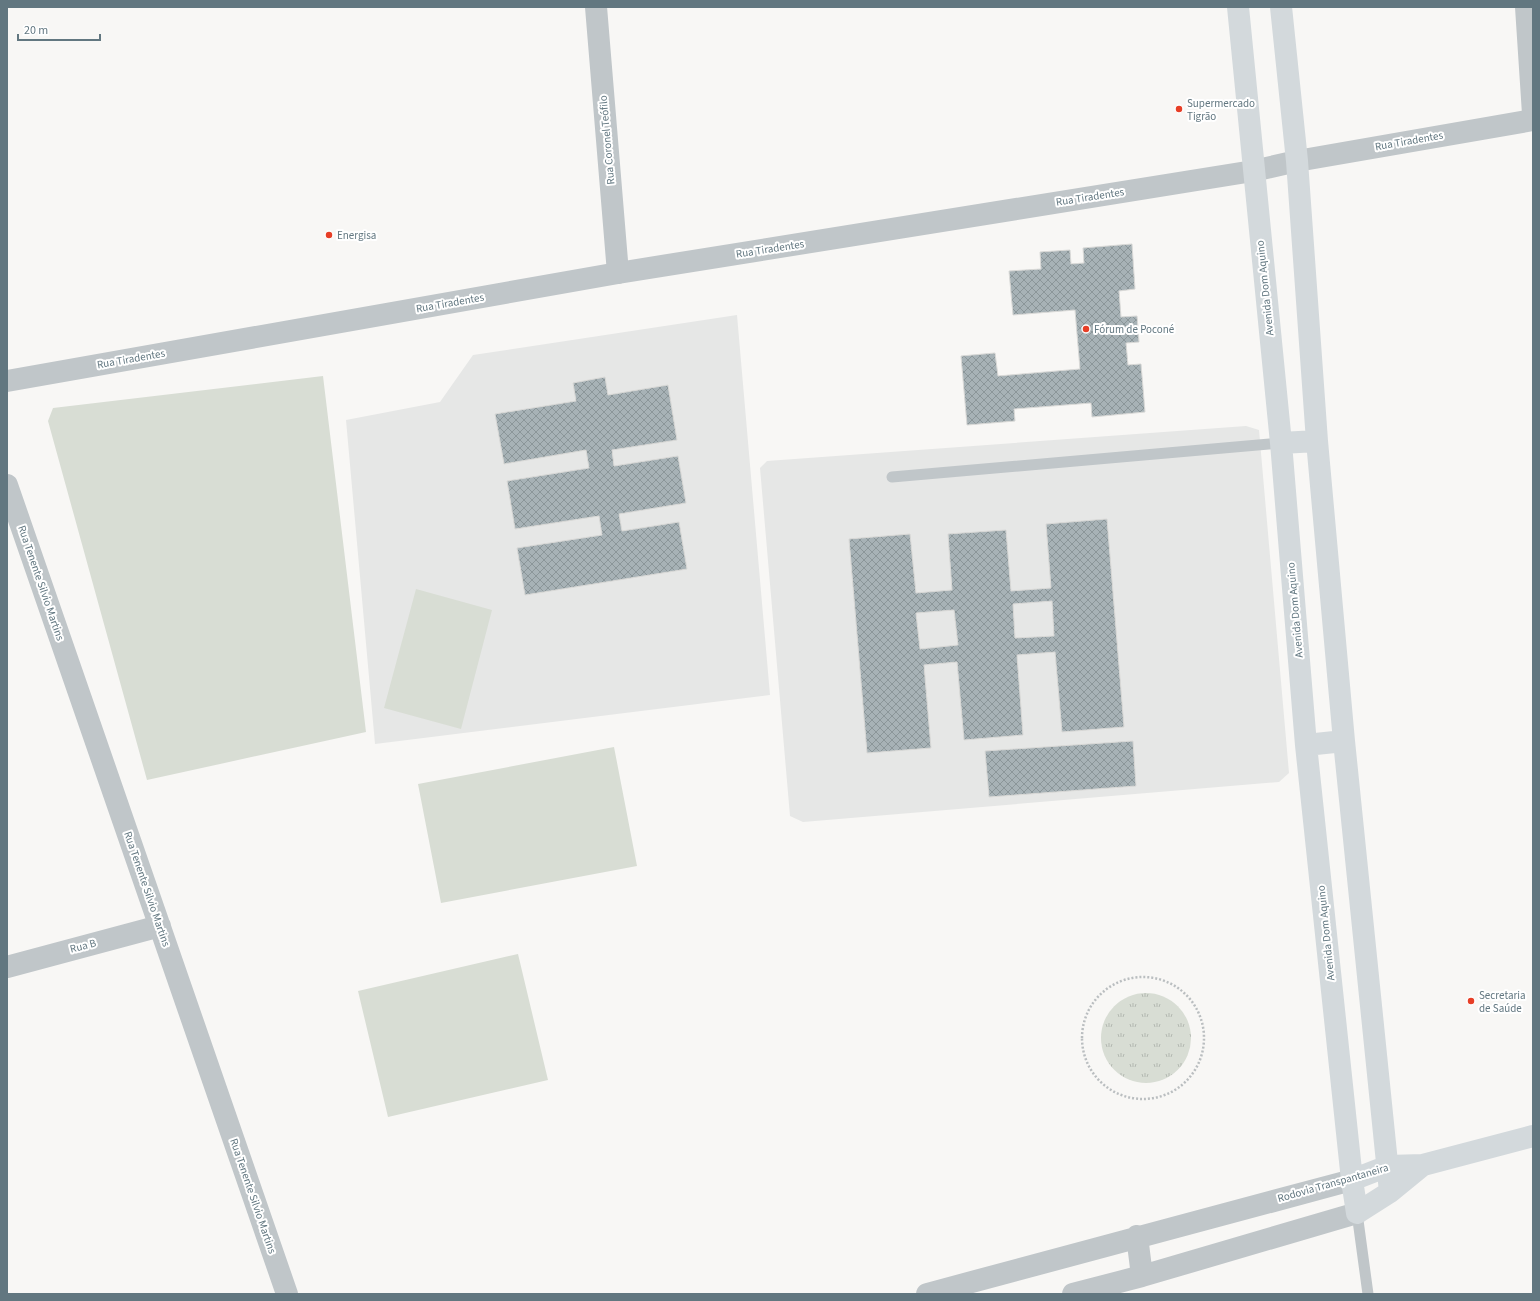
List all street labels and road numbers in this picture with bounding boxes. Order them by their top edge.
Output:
street label: Rua Coronel Teófilo [596,95,618,185]
street label: Rua Tiradentes [1374,128,1445,154]
street label: Rua Tiradentes [1055,184,1126,210]
street label: Rua Tiradentes [735,236,806,262]
street label: Avenida Dom Aquino [1253,240,1277,336]
street label: Rua Tiradentes [415,290,486,316]
street label: Rua Tiradentes [96,346,167,372]
street label: Rua Tenente Silvio Martins [14,523,68,643]
street label: Avenida Dom Aquino [1283,562,1307,658]
street label: Rua Tenente Silvio Martins [120,829,174,949]
street label: Avenida Dom Aquino [1314,885,1338,981]
street label: Rua B [68,935,98,957]
street label: Rua Tenente Silvio Martins [226,1136,280,1256]
street label: Rodovia Transpantaneira [1276,1160,1390,1206]

